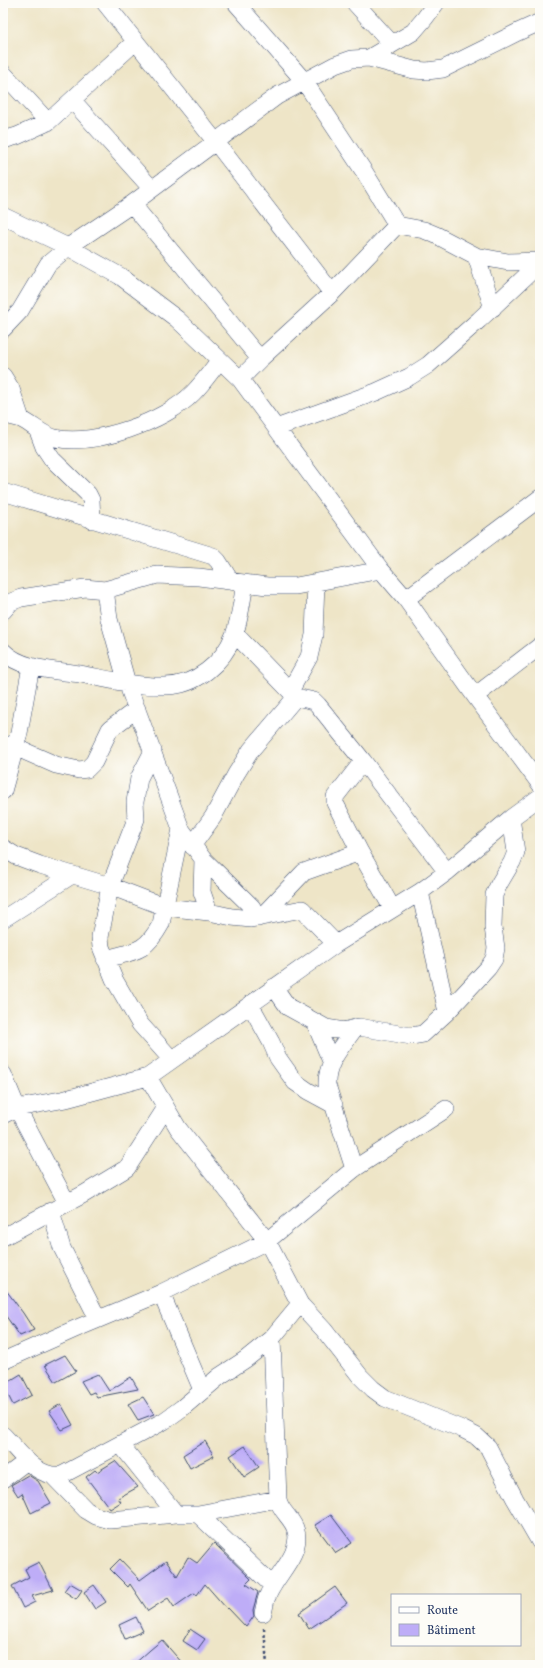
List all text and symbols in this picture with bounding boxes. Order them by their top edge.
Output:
legend [391,1594,521,1646]
text: Route [427,1603,458,1619]
text: Bâtiment [427,1623,476,1639]

